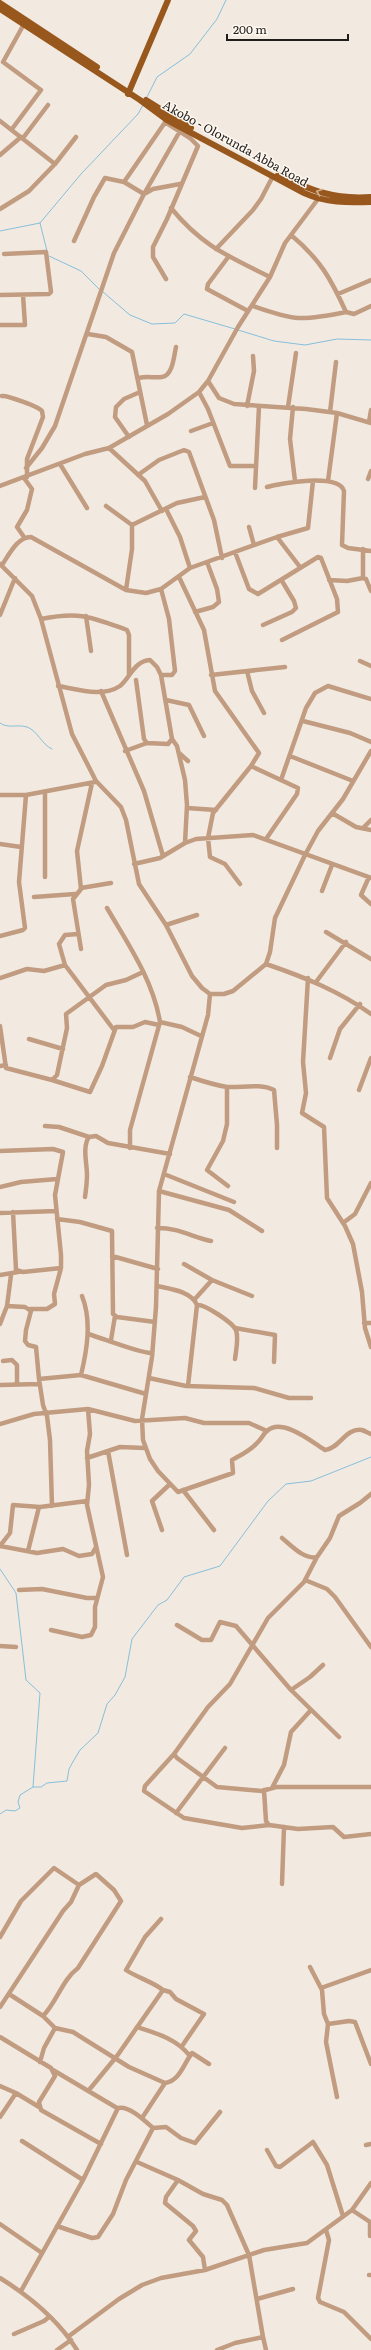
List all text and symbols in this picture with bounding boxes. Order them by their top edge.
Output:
scale bar [227,16,348,42]
text: 200 m [233,20,267,38]
street label: Akobo - Olorunda Abba Road [160,95,313,191]
one-way arrow [315,189,322,197]

